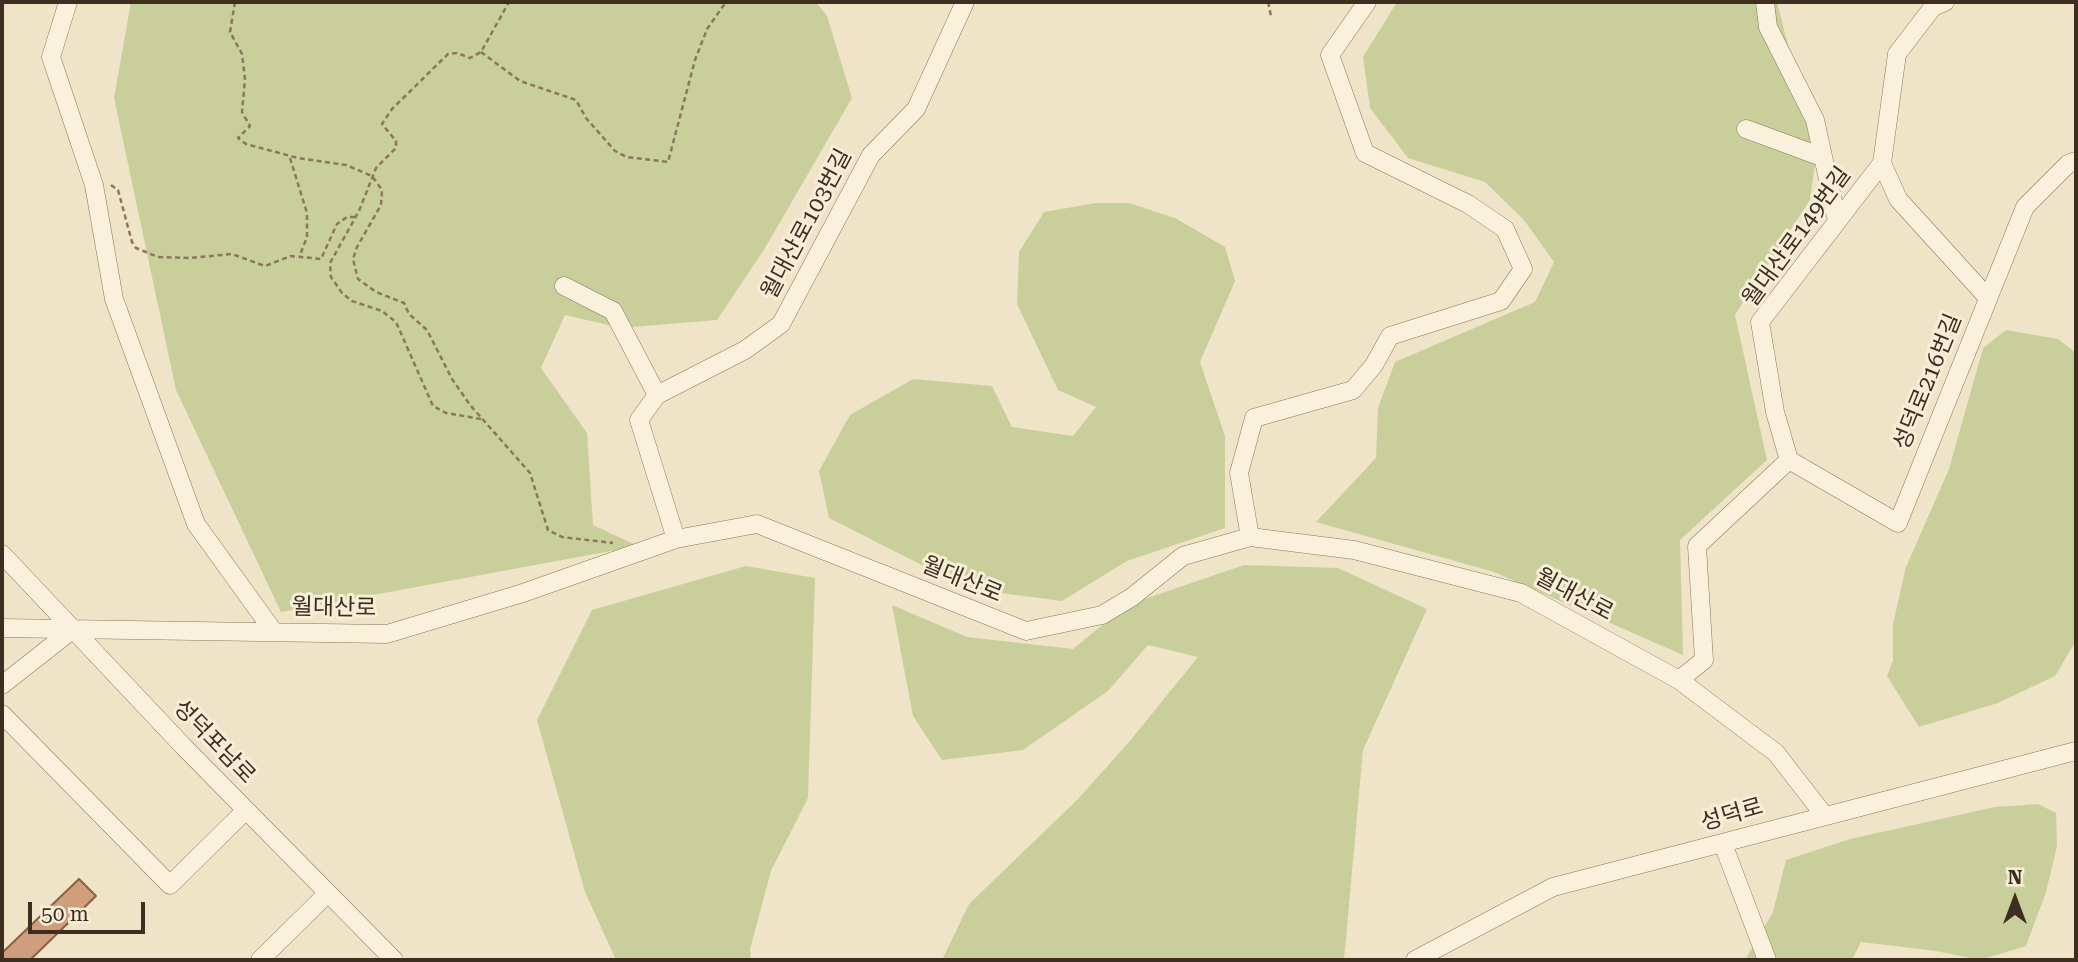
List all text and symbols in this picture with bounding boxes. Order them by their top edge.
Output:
street label: 월대산로103번길 [756,144,858,304]
street label: 월대산로149번길 [1737,162,1857,312]
street label: 성덕로216번길 [1888,310,1968,454]
street label: 월대산로 [918,551,1006,609]
street label: 월대산로 [1530,563,1618,627]
street label: 월대산로 [291,593,377,623]
street label: 성덕포남로 [167,694,261,790]
street label: 성덕로 [1698,793,1766,837]
north arrow [1980,864,2050,934]
text: N [2008,866,2022,889]
scale bar [32,888,149,932]
text: 50 m [41,902,89,926]

